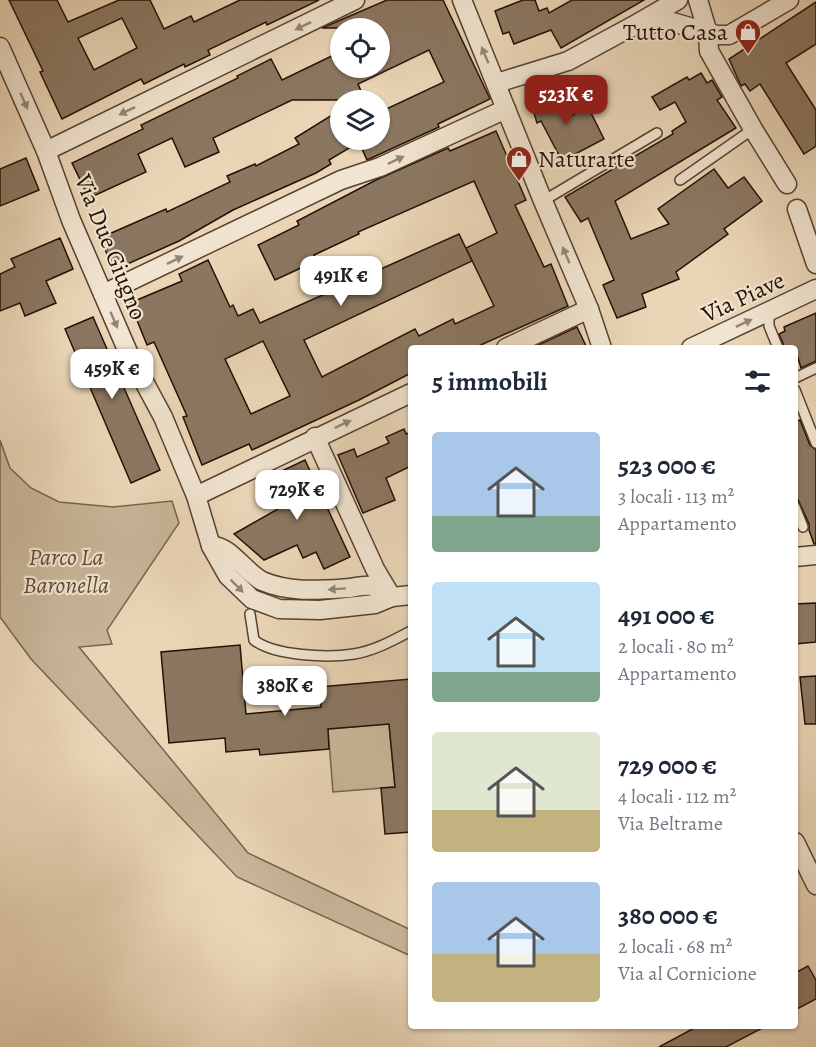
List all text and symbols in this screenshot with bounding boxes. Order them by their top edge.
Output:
place label: Tutto Casa [623,16,729,48]
shop icon: Tutto Casa [733,17,763,55]
map controls [330,18,390,150]
button: locate [330,18,390,78]
one-way arrow [294,21,311,30]
one-way arrow [480,46,489,64]
pin: 523K € [517,75,615,126]
text: 523K € [539,81,593,108]
button: layers [330,90,390,150]
one-way arrow [19,92,28,109]
one-way arrow [119,106,136,116]
place label: Naturarte [538,143,635,175]
shop icon: Naturarte [504,144,534,182]
one-way arrow [387,155,404,164]
street label: Via Due Giugno [67,169,155,324]
one-way arrow [561,246,571,264]
one-way arrow [166,255,183,264]
pin: 491K € [292,256,390,307]
text: 491K € [314,262,368,289]
street label: Via Piave [695,264,790,331]
one-way arrow [109,311,119,329]
one-way arrow [735,318,752,327]
pin: 459K € [63,349,161,400]
text: 459K € [84,355,140,382]
text: 5 immobili [432,364,548,399]
icon: filters [741,365,774,398]
one-way arrow [334,420,351,429]
text: 523 000 € [618,448,716,483]
icon: home [480,456,552,528]
pin: 729K € [248,470,346,521]
text: 729K € [269,476,325,503]
text: 3 locali · 113 m² [618,483,734,510]
text: Appartamento [618,510,736,537]
park label: Parco La Baronella [23,541,109,601]
one-way arrow [230,578,244,592]
one-way arrow [327,584,346,593]
text: 491 000 € [618,598,715,633]
icon: home [480,606,552,678]
text: 2 locali · 80 m² [618,633,734,660]
text: Appartamento [618,660,736,687]
pin: 380K € [236,666,334,717]
text: 380K € [257,672,313,699]
text: 729 000 € [618,748,717,783]
icon: home [480,756,552,828]
text: 4 locali · 112 m² [618,783,736,810]
text: Via Beltrame [618,810,723,837]
text: 380 000 € [618,898,718,933]
icon: home [480,906,552,978]
text: 2 locali · 68 m² [618,933,732,960]
text: Via al Cornicione [618,960,757,987]

